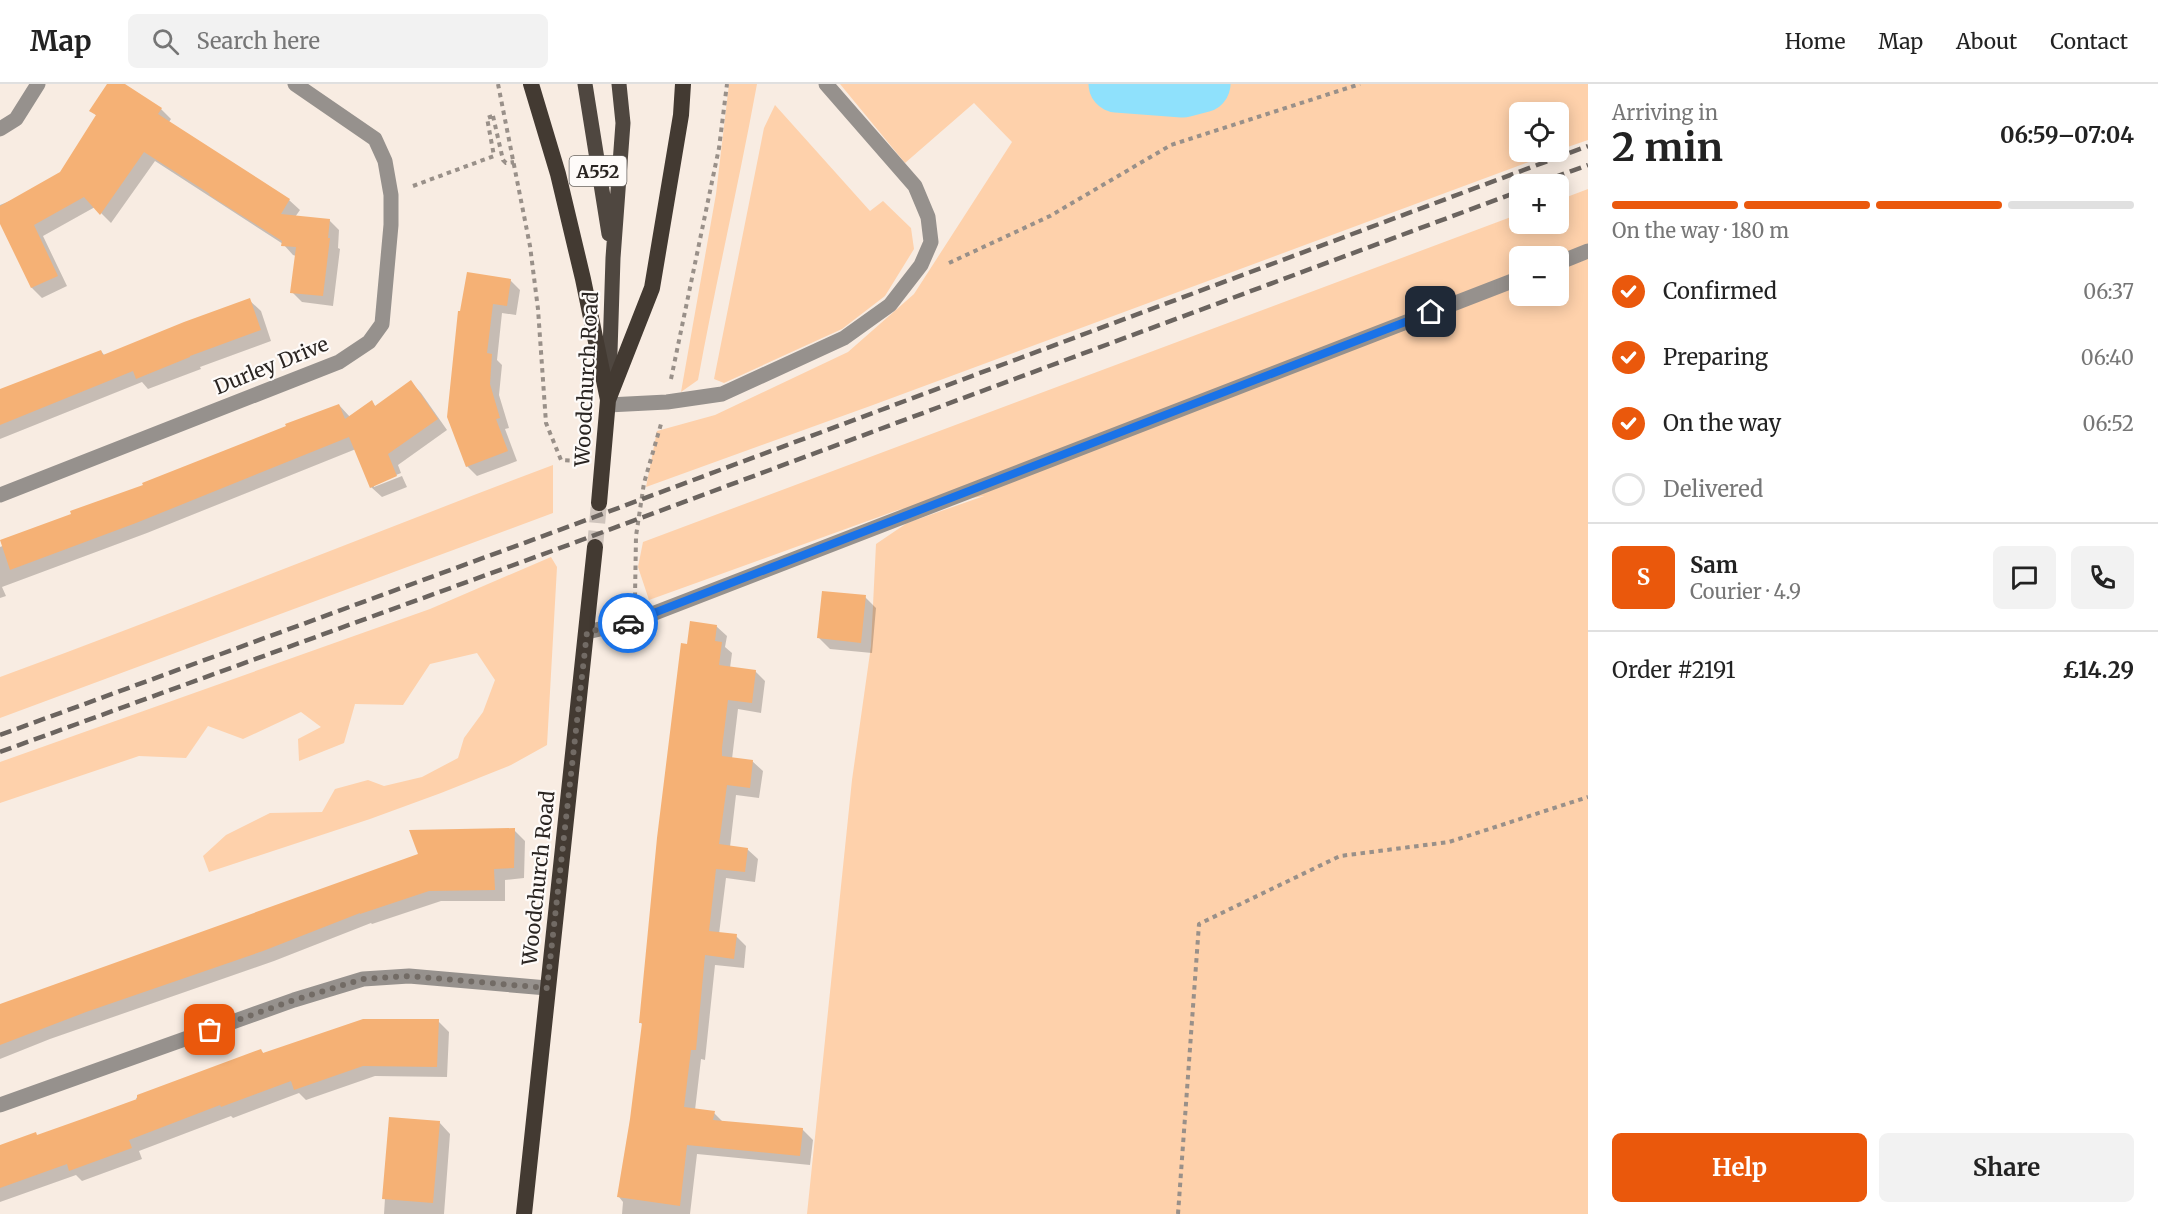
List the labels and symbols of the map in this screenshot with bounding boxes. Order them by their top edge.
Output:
road number: A552 [570,156,626,186]
pin [1405,286,1456,337]
street label: Woodchurch Road [569,291,603,468]
street label: Durley Drive [210,331,332,399]
courier [598,593,658,653]
street label: Woodchurch Road [516,790,560,967]
pin [184,1004,235,1055]

